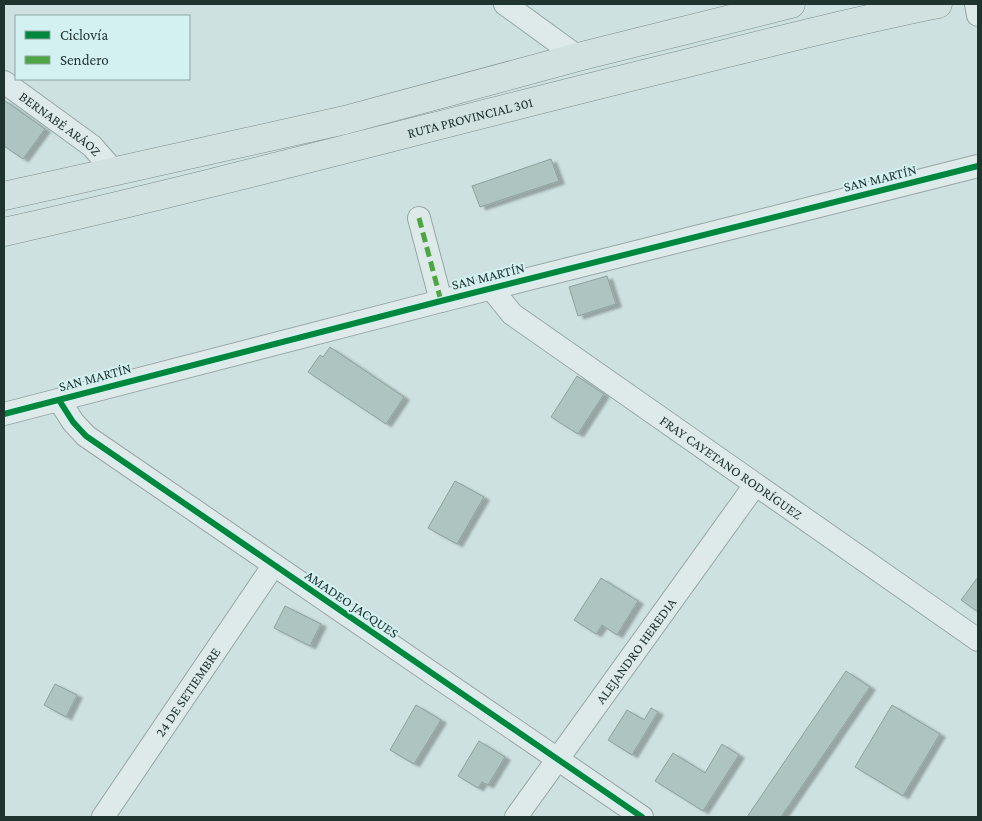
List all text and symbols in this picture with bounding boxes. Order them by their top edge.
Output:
legend [15,15,190,80]
text: Ciclovía [60,27,108,43]
text: Sendero [60,52,109,68]
street label: BERNABÉ ARÁOZ [16,88,105,159]
street label: RUTA PROVINCIAL 301 [406,94,535,141]
street label: SAN MARTÍN [842,161,918,195]
street label: SAN MARTÍN [450,259,526,293]
street label: SAN MARTÍN [57,360,133,394]
street label: FRAY CAYETANO RODRÍGUEZ [657,412,805,523]
street label: AMADEO JACQUES [302,567,402,641]
street label: ALEJANDRO HEREDIA [592,595,679,707]
street label: 24 DE SETIEMBRE [152,644,224,740]

